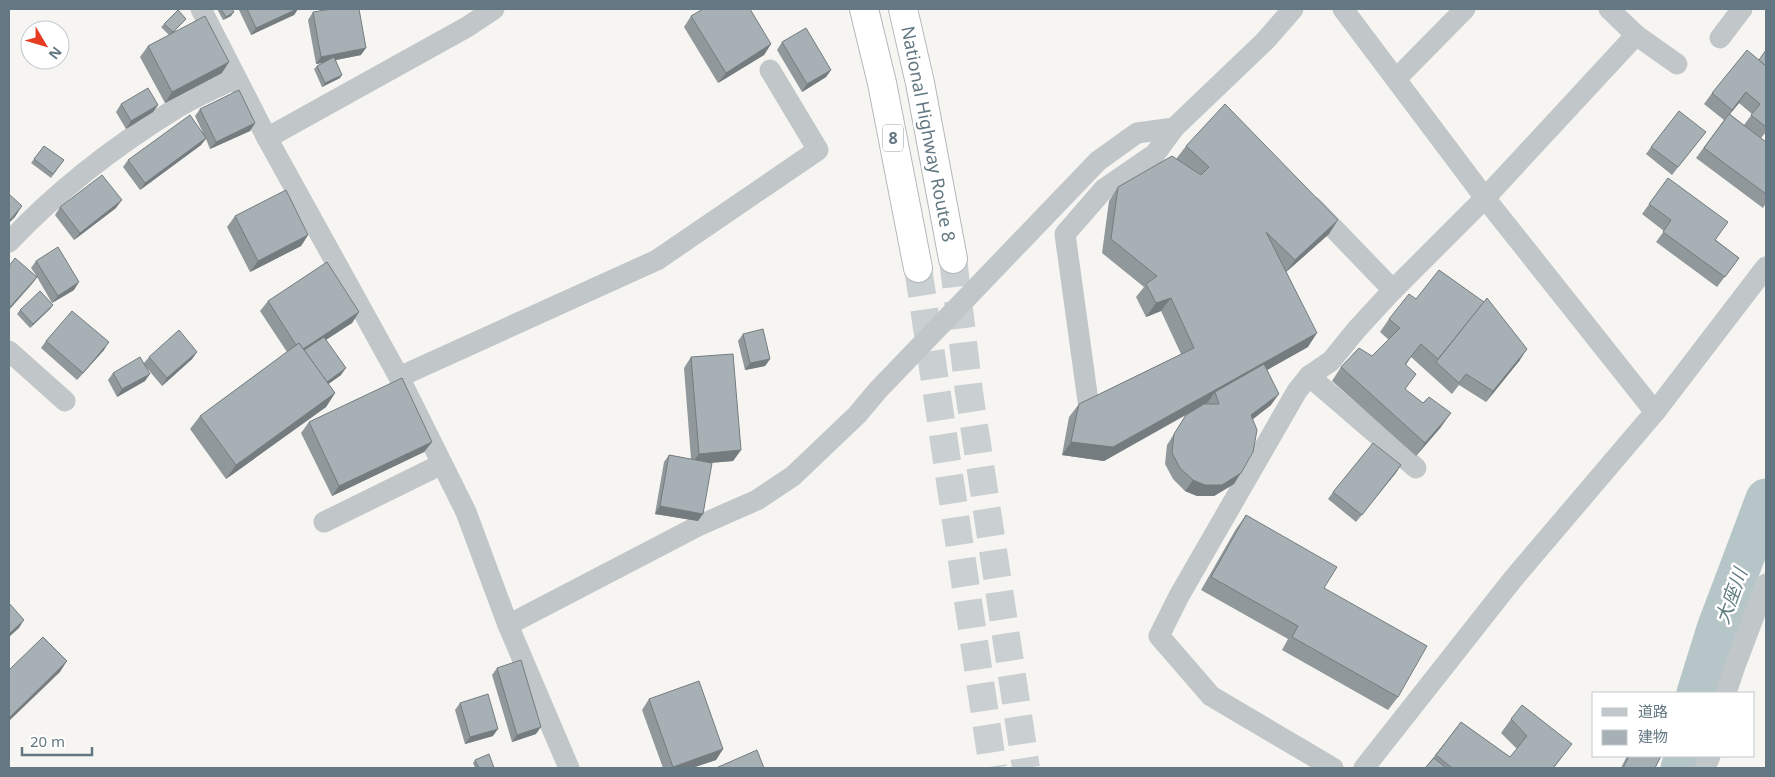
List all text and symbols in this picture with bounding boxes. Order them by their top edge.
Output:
north arrow [20,20,70,70]
street label: National Highway Route 8 [896,24,962,244]
text: N [45,43,67,64]
road number: 8 [883,125,903,152]
water label: 大座川 [1709,563,1754,627]
legend [1592,692,1755,757]
text: 道路 [1638,701,1668,721]
scale bar [22,724,92,756]
text: 建物 [1638,726,1668,746]
text: 20 m [30,731,65,751]

